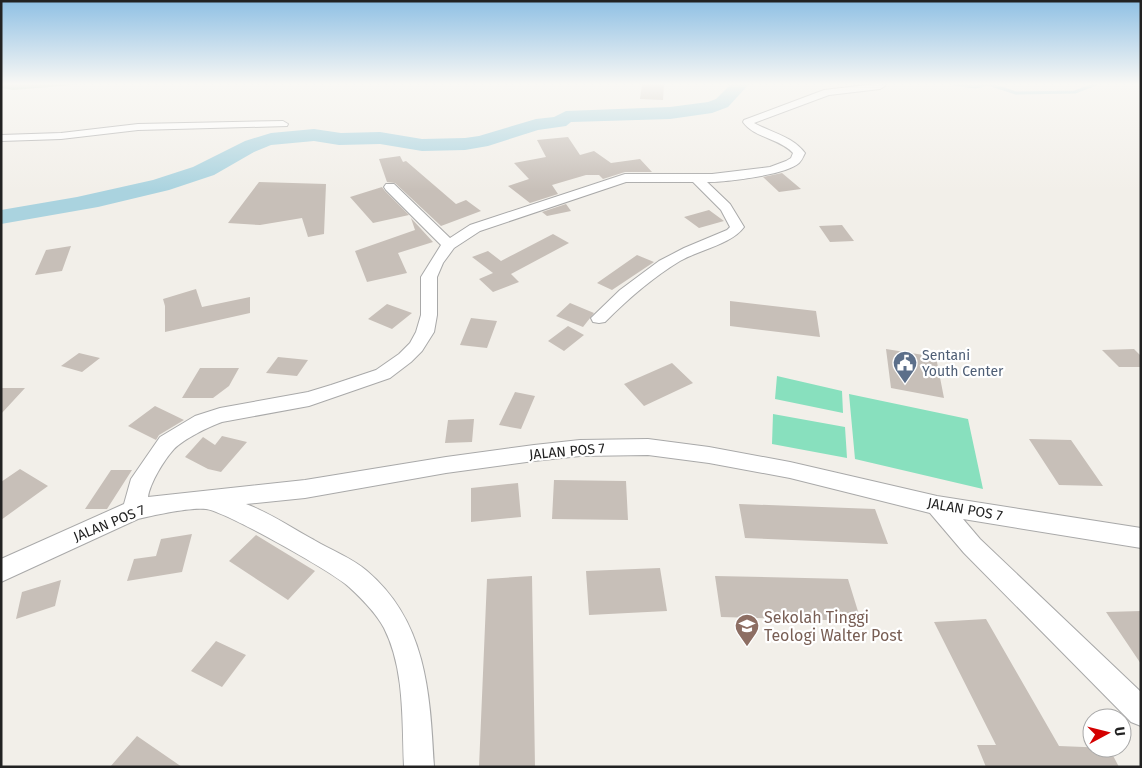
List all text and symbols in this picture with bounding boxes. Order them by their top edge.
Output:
place label: Sentani Youth Center [922,347,1004,380]
public building icon: Sentani Youth Center [892,350,918,384]
street label: JALAN POS 7 [528,440,606,463]
street label: JALAN POS 7 [926,495,1004,524]
street label: JALAN POS 7 [71,501,148,546]
place label: Sekolah Tinggi Teologi Walter Post [764,608,903,645]
school or university icon: Sekolah Tinggi Teologi Walter Post [734,613,760,647]
north arrow [1082,708,1132,758]
text: U [1110,726,1128,737]

